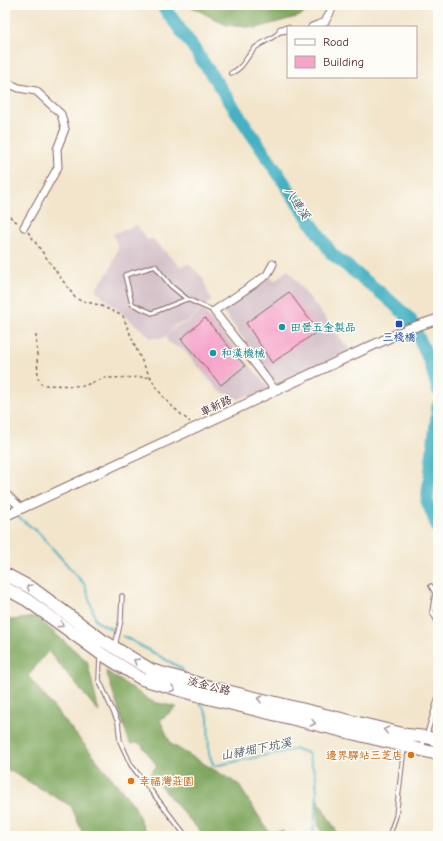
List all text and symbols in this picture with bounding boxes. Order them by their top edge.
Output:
legend [287,26,417,78]
text: Road [323,35,349,49]
text: Building [323,55,364,69]
water label: 八連溪 [281,184,313,223]
marker: 三棧橋 [394,319,404,329]
place label: 田晉五金製品 [290,321,356,334]
marker: 田晉五金製品 [277,322,287,332]
place label: 三棧橋 [383,331,416,344]
place label: 和漢機械 [221,347,265,360]
marker: 和漢機械 [208,348,218,358]
street label: 車新路 [198,393,234,419]
one-way arrow [26,585,33,592]
one-way arrow [56,620,63,627]
one-way arrow [133,659,140,666]
street label: 淡金公路 [186,674,232,698]
one-way arrow [170,684,176,692]
one-way arrow [257,695,264,704]
one-way arrow [309,718,316,727]
one-way arrow [383,726,389,734]
water label: 山豬堀下坑溪 [219,735,294,763]
place label: 邊界驛站三芝店 [326,749,403,762]
marker: 邊界驛站三芝店 [406,750,416,760]
place label: 幸福灣莊園 [139,775,194,788]
marker: 幸福灣莊園 [126,776,136,786]

